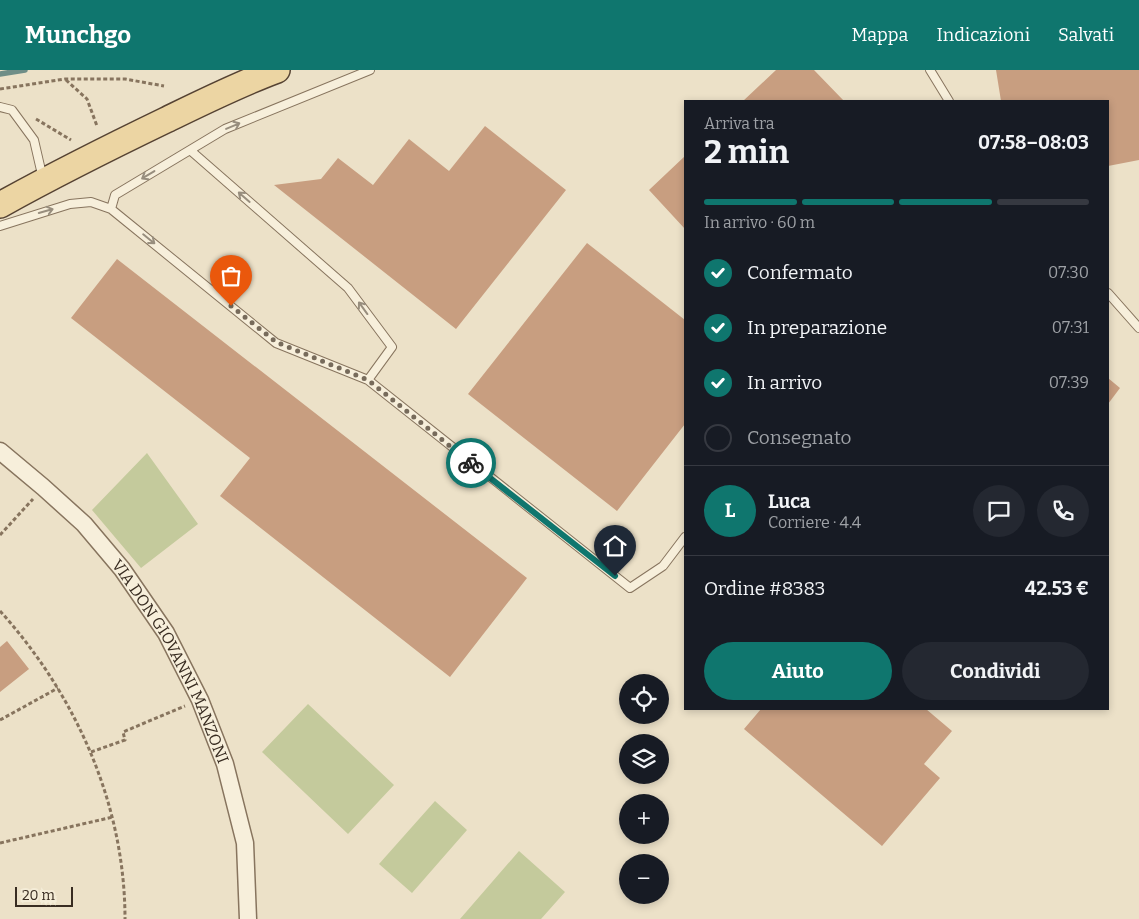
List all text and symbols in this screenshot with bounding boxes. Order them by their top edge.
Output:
text: Munchgo [25,21,131,49]
text: Mappa [852,24,908,46]
text: Indicazioni [936,24,1030,46]
text: Salvati [1058,24,1114,46]
text: Arriva tra [704,114,774,133]
one-way arrow [225,121,240,131]
text: 07:58–08:03 [978,131,1089,154]
text: 2 min [704,133,789,171]
one-way arrow [142,170,156,180]
one-way arrow [238,192,251,203]
one-way arrow [38,205,54,215]
text: In arrivo · 60 m [704,213,815,232]
one-way arrow [142,234,155,245]
pin [210,255,252,306]
icon: check [704,259,732,287]
text: Confermato [747,261,853,284]
icon: bag [217,262,245,290]
text: 07:30 [1048,263,1089,282]
one-way arrow [358,301,368,315]
icon: check [704,314,732,342]
text: In preparazione [747,316,887,339]
text: 07:31 [1052,318,1089,337]
icon: check [704,369,732,397]
text: In arrivo [747,371,822,394]
text: 07:39 [1049,373,1089,392]
text: Consegnato [747,426,852,449]
courier [446,438,496,488]
icon: bike [457,449,485,477]
button: chat [973,485,1025,537]
button: phone [1037,485,1089,537]
text: Luca [768,490,810,513]
text: L [725,499,735,522]
text: Corriere · 4.4 [768,513,861,532]
pin [594,525,636,576]
icon: home [601,532,629,560]
street label: VIA DON GIOVANNI MANZONI [108,555,233,766]
text: Ordine #8383 [704,577,825,600]
text: 42.53 € [1025,577,1089,600]
button: Aiuto [704,642,892,700]
button: Condividi [902,642,1089,700]
map controls [619,674,669,904]
button: locate [619,674,669,724]
button: layers [619,734,669,784]
button: + [619,794,669,844]
button: − [619,854,669,904]
scale bar [15,884,72,907]
text: 20 m [22,887,55,904]

